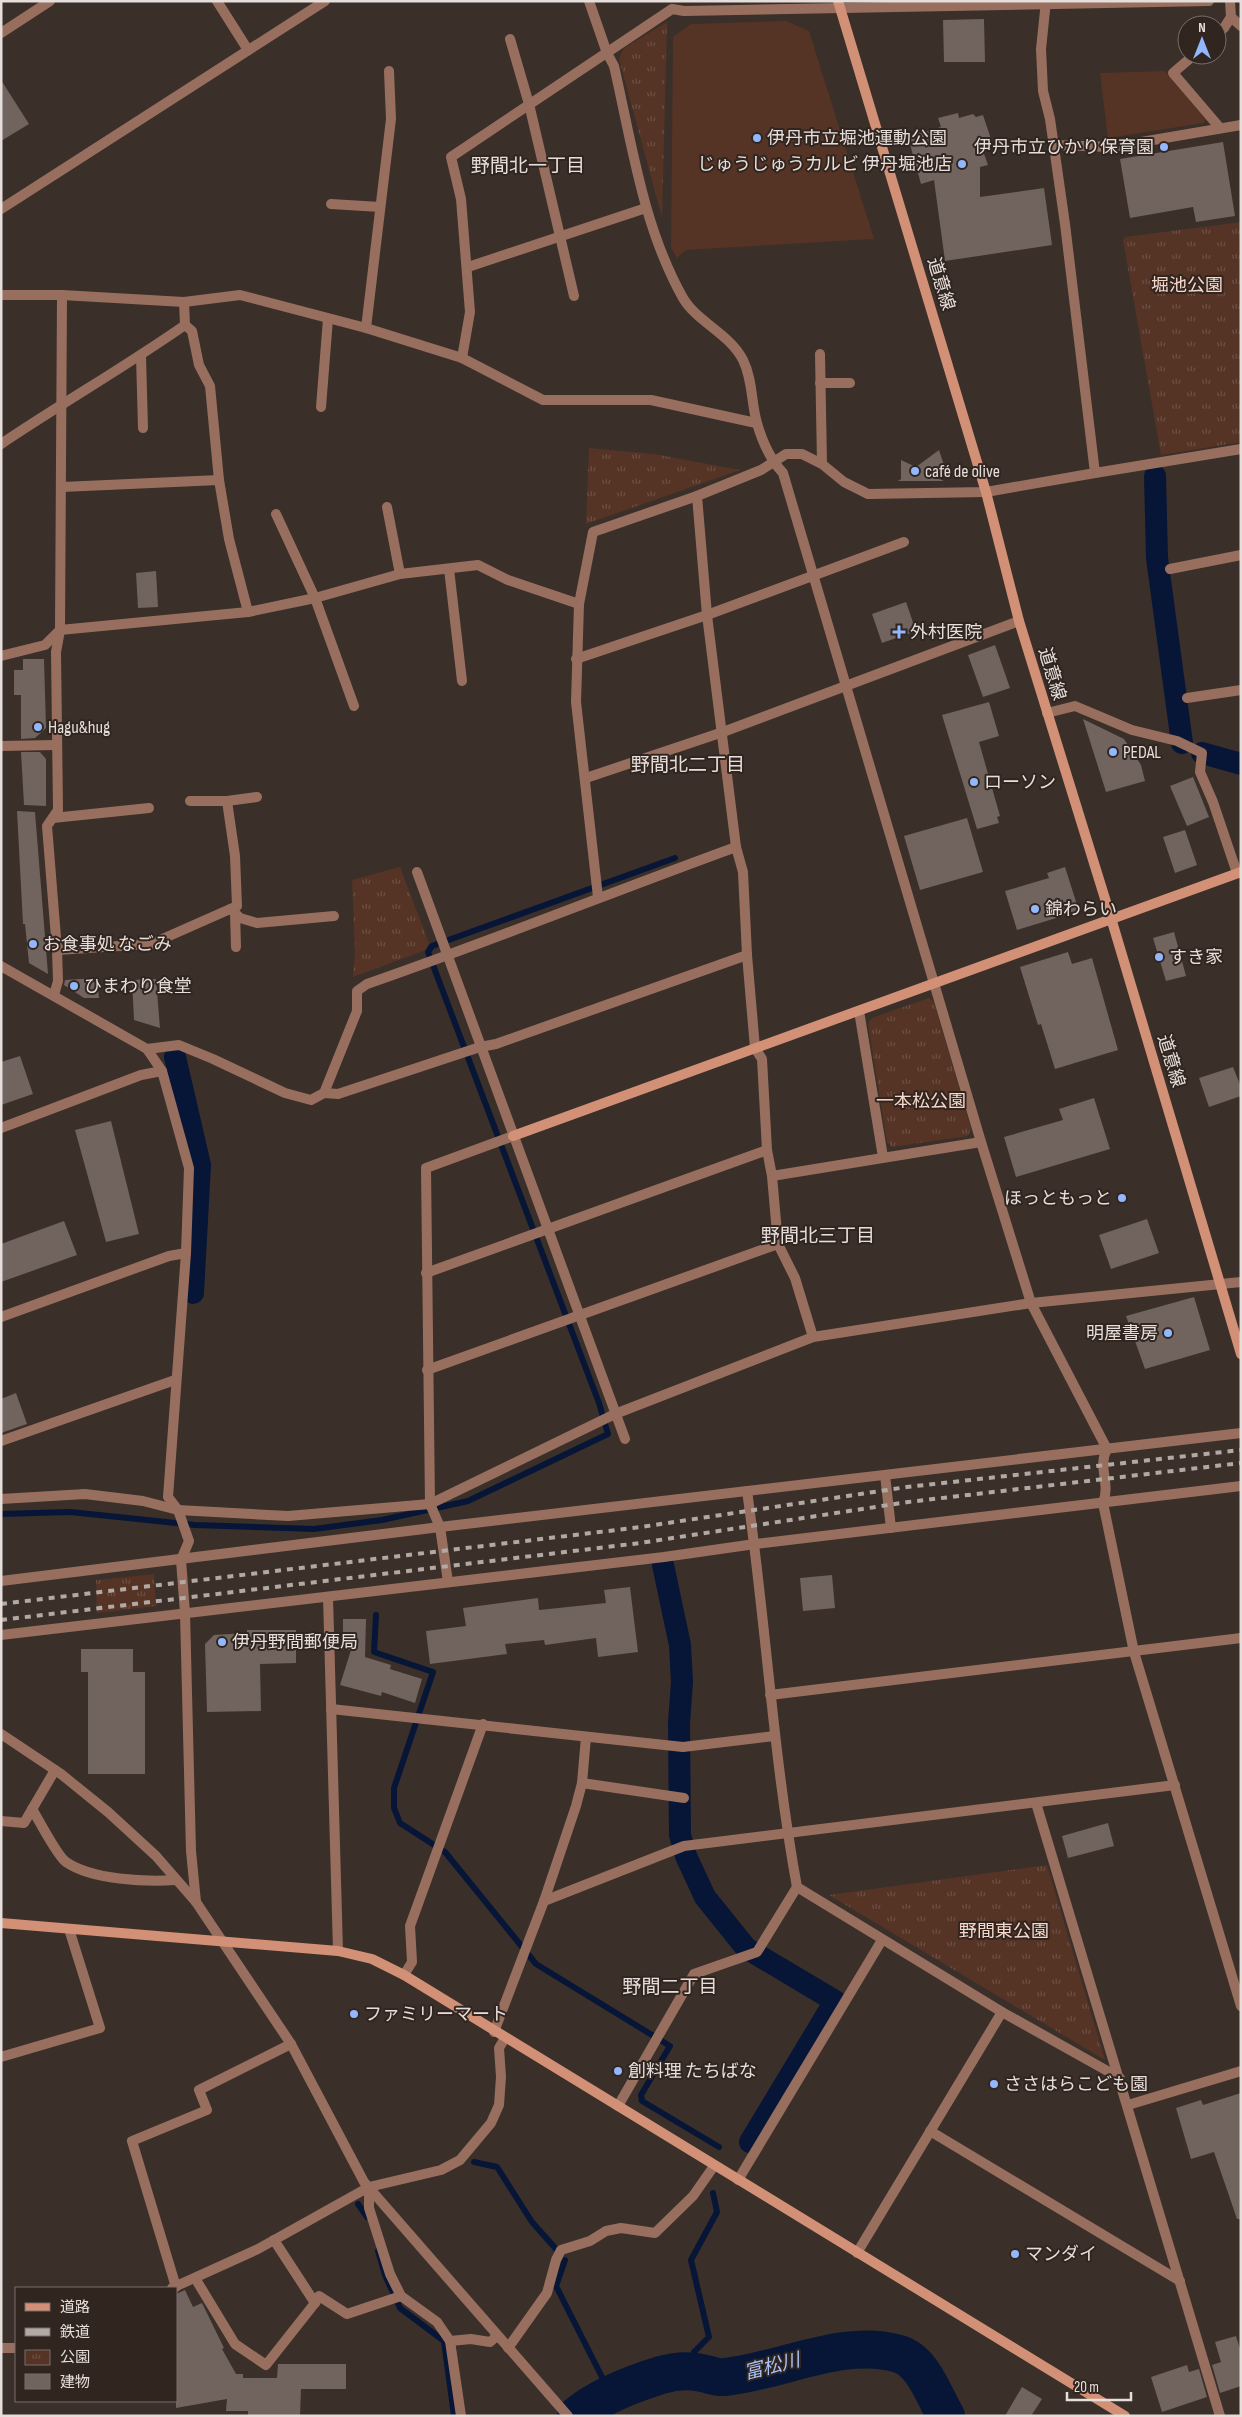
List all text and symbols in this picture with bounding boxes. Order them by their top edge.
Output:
north arrow [1177,15,1227,65]
text: N [1198,19,1206,36]
place label: 伊丹市立堀池運動公園 [767,128,947,149]
marker: 伊丹市立堀池運動公園 [751,132,763,144]
place label: 伊丹市立ひかり保育園 [974,137,1154,158]
marker: 伊丹市立ひかり保育園 [1158,141,1170,153]
place label: じゅうじゅうカルビ 伊丹堀池店 [697,154,952,175]
district label: 野間北一丁目 [471,155,585,178]
marker: じゅうじゅうカルビ 伊丹堀池店 [956,158,968,170]
street label: 道意線 [923,255,959,313]
park label: 堀池公園 [1151,275,1223,296]
place label: café de olive [925,461,1000,482]
marker: café de olive [909,465,921,477]
place label: 外村医院 [910,622,982,643]
marker: 外村医院 [892,625,906,639]
street label: 道意線 [1034,645,1070,703]
place label: Hagu&hug [48,717,110,738]
marker: Hagu&hug [32,721,44,733]
place label: PEDAL [1123,742,1161,763]
marker: PEDAL [1107,746,1119,758]
district label: 野間北二丁目 [631,754,745,777]
place label: ローソン [984,772,1056,793]
marker: ローソン [968,776,980,788]
place label: 錦わらい [1045,899,1117,920]
marker: 錦わらい [1029,903,1041,915]
place label: お食事処 なごみ [43,934,172,955]
marker: お食事処 なごみ [27,938,39,950]
place label: すき家 [1169,947,1223,968]
marker: すき家 [1153,951,1165,963]
place label: ひまわり食堂 [84,976,192,997]
marker: ひまわり食堂 [68,980,80,992]
street label: 道意線 [1153,1032,1189,1090]
park label: 一本松公園 [876,1091,966,1112]
place label: ほっともっと [1004,1188,1112,1209]
marker: ほっともっと [1116,1192,1128,1204]
district label: 野間北三丁目 [761,1225,875,1248]
place label: 明屋書房 [1086,1323,1158,1344]
marker: 明屋書房 [1162,1327,1174,1339]
place label: 伊丹野間郵便局 [232,1632,358,1653]
marker: 伊丹野間郵便局 [216,1636,228,1648]
park label: 野間東公園 [959,1921,1049,1942]
district label: 野間二丁目 [622,1976,718,1999]
place label: ファミリーマート [364,2004,508,2025]
marker: ファミリーマート [348,2008,360,2020]
place label: 創料理 たちばな [628,2061,757,2082]
marker: 創料理 たちばな [612,2065,624,2077]
place label: ささはらこども園 [1004,2074,1148,2095]
marker: ささはらこども園 [988,2078,1000,2090]
place label: マンダイ [1025,2244,1097,2265]
marker: マンダイ [1009,2248,1021,2260]
legend [15,2287,178,2402]
text: 道路 [60,2298,90,2317]
text: 鉄道 [60,2323,90,2342]
text: 公園 [60,2348,90,2367]
water label: 富松川 [742,2348,804,2385]
scale bar [1067,2370,1131,2402]
text: 建物 [60,2373,90,2392]
text: 20 m [1074,2378,1099,2397]

